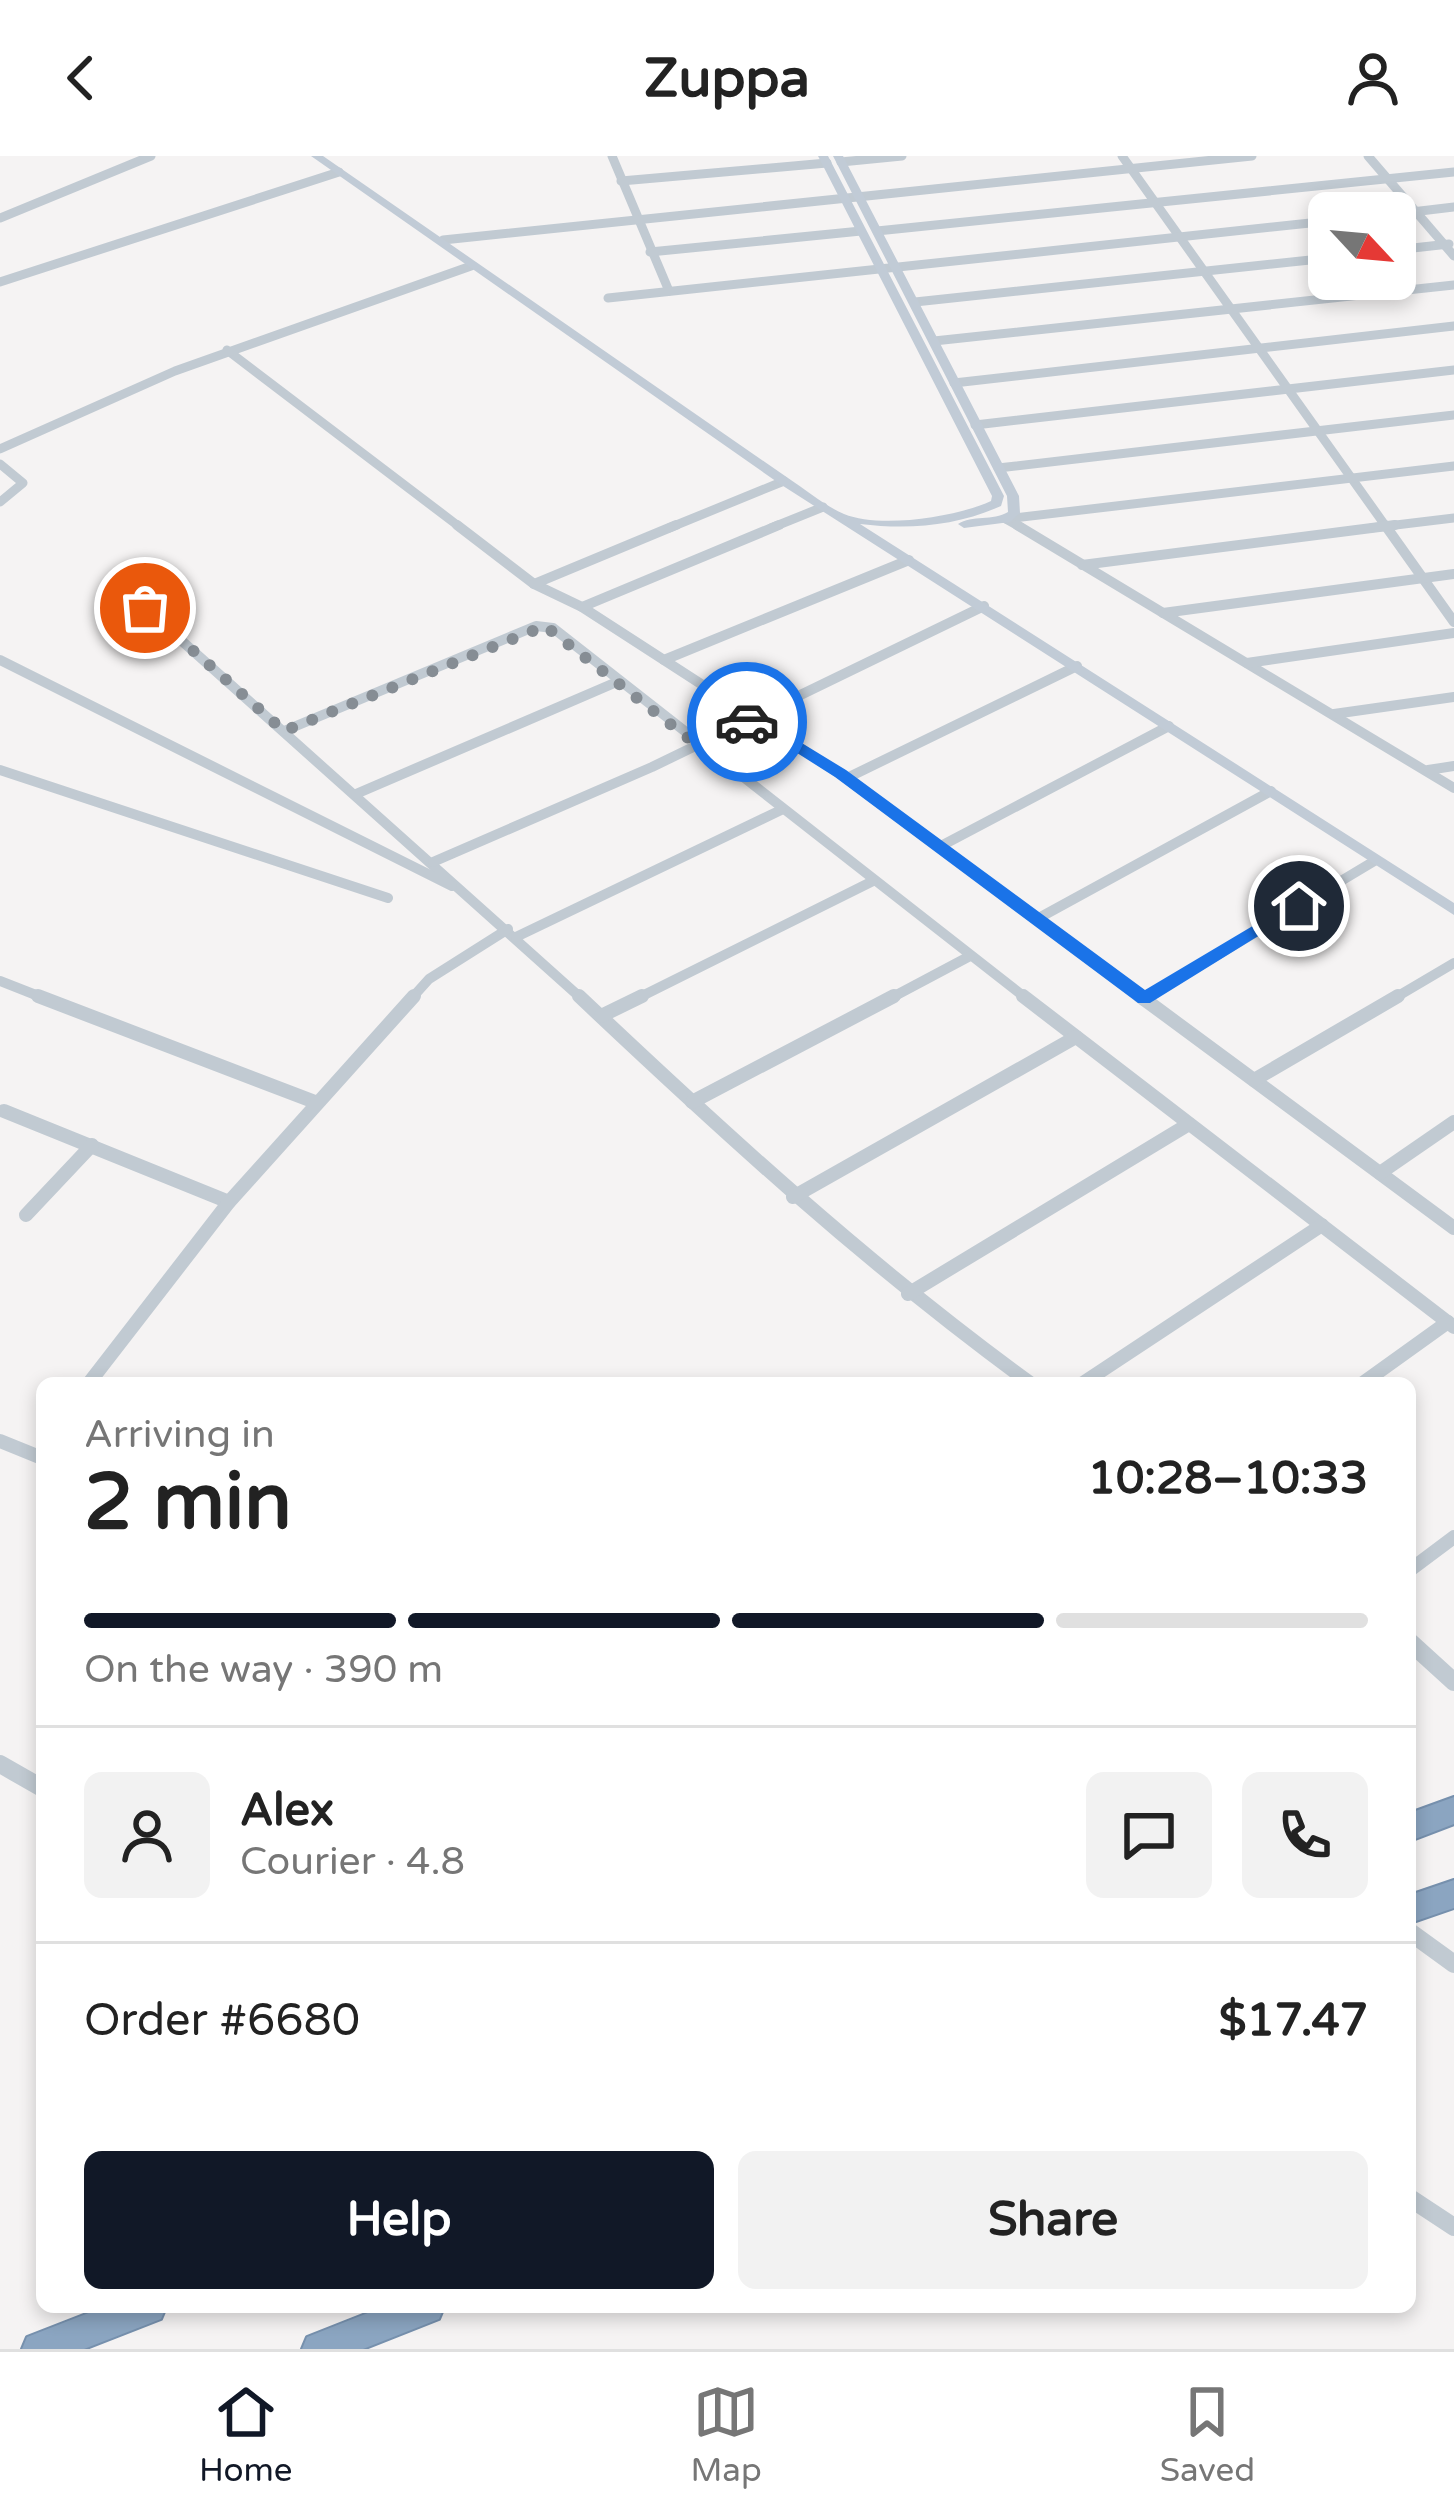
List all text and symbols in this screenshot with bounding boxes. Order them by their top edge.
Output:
icon: back [48,45,114,111]
icon: person [1340,45,1406,111]
text: Zuppa [644,46,810,111]
north arrow [1308,192,1416,300]
map controls [1308,192,1416,300]
pin [94,557,196,659]
icon: bag [112,575,178,641]
courier [687,662,807,782]
icon: car [714,689,780,755]
pin [1248,855,1350,957]
icon: home [1266,873,1332,939]
text: Arriving in [84,1411,275,1458]
text: 10:28–10:33 [1088,1452,1368,1506]
text: 2 min [84,1456,292,1550]
text: On the way · 390 m [84,1646,443,1693]
button: person [84,1772,210,1898]
button: chat [1086,1772,1212,1898]
button: phone [1242,1772,1368,1898]
text: Alex [240,1784,334,1838]
text: Courier · 4.8 [240,1838,465,1885]
text: Order #6680 [84,1994,360,2048]
text: $17.47 [1219,1994,1368,2048]
button: Help [84,2151,714,2289]
button: Share [738,2151,1368,2289]
tab: Home [199,2379,292,2490]
tab: Map [690,2379,762,2490]
tab: Saved [1160,2379,1255,2490]

